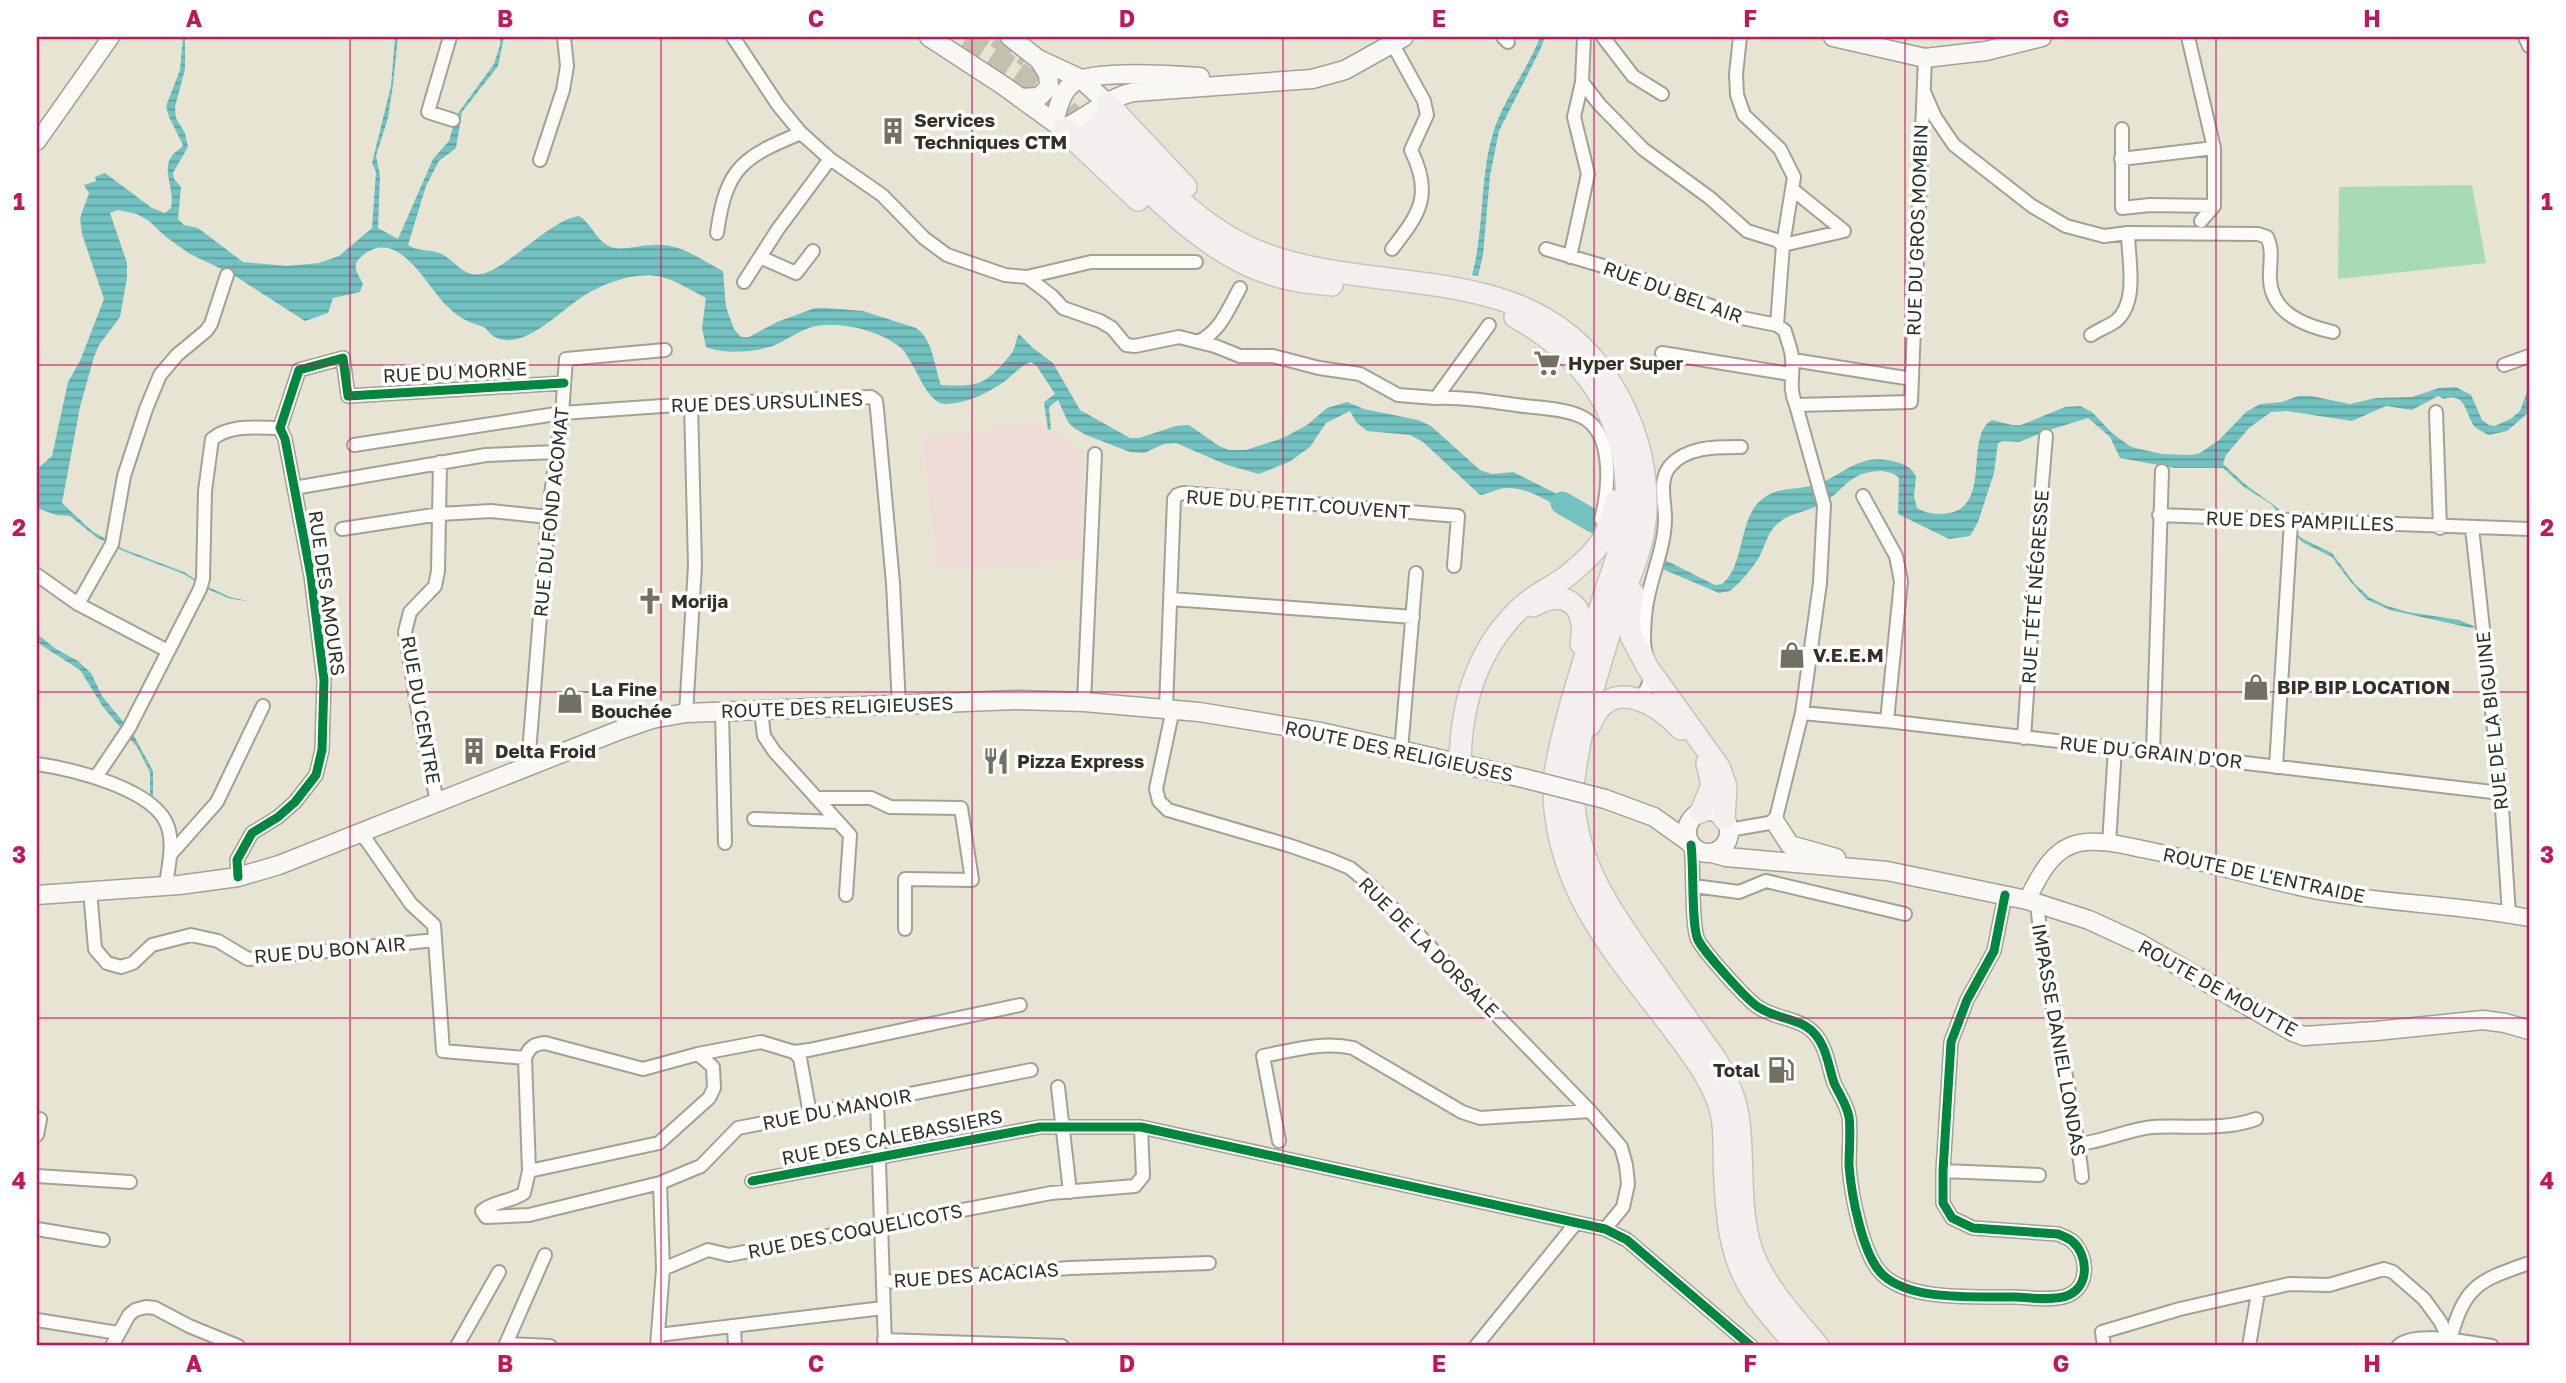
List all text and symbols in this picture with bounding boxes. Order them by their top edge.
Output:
text: A [186,4,203,32]
text: B [497,4,513,32]
text: C [808,4,824,32]
text: D [1119,4,1135,32]
text: E [1432,4,1446,32]
text: F [1743,4,1757,32]
text: G [2053,4,2069,32]
text: H [2363,4,2381,32]
place label: Services Techniques CTM [914,108,1067,153]
building icon: Services Techniques CTM [878,116,908,146]
street label: RUE DU GROS MOMBIN [1901,124,1932,336]
text: 1 [13,187,25,215]
text: 1 [2541,187,2553,215]
street label: RUE DU BEL AIR [1600,256,1746,327]
supermarket icon: Hyper Super [1532,348,1562,378]
place label: Hyper Super [1568,351,1684,374]
street label: RUE DU MORNE [382,356,528,387]
street label: RUE DES URSULINES [670,387,864,416]
street label: RUE DU FOND ACOMAT [528,405,573,618]
street label: RUE DU PETIT COUVENT [1185,484,1411,523]
street label: RUE TÉTÉ NÉGRESSE [2016,489,2053,685]
street label: RUE DES PAMPILLES [2205,506,2395,535]
street label: RUE DES AMOURS [304,509,350,677]
text: 2 [12,513,26,541]
text: 2 [2540,513,2554,541]
church icon: Morija [635,586,665,616]
place label: Morija [671,589,728,612]
street label: RUE DE LA BIGUINE [2471,631,2512,811]
street label: RUE DU CENTRE [397,634,446,786]
shop icon: V.E.E.M [1777,640,1807,670]
place label: V.E.E.M [1813,643,1884,666]
shop icon: BIP BIP LOCATION [2241,672,2271,702]
place label: BIP BIP LOCATION [2277,675,2450,698]
place label: La Fine Bouchée [591,677,672,722]
shop icon: La Fine Bouchée [555,685,585,715]
street label: ROUTE DES RELIGIEUSES [720,691,954,722]
street label: ROUTE DES RELIGIEUSES [1283,715,1515,786]
street label: RUE DU GRAIN D'OR [2059,730,2244,773]
building icon: Delta Froid [459,736,489,766]
place label: Delta Froid [495,739,596,762]
restaurant icon: Pizza Express [981,746,1011,776]
place label: Pizza Express [1017,749,1145,772]
text: 3 [12,840,26,868]
text: 3 [2540,840,2554,868]
street label: ROUTE DE L'ENTRAIDE [2161,842,2367,907]
street label: RUE DE LA DORSALE [1354,872,1504,1022]
street label: IMPASSE DANIEL LONDAS [2028,922,2091,1158]
street label: RUE DU BON AIR [253,931,407,968]
street label: ROUTE DE MOUTTE [2134,934,2302,1041]
fuel station icon: Total [1766,1055,1796,1085]
place label: Total [1713,1058,1760,1081]
street label: RUE DU MANOIR [760,1083,913,1134]
street label: RUE DES CALEBASSIERS [780,1104,1004,1169]
text: 4 [12,1166,26,1194]
text: 4 [2540,1166,2554,1194]
street label: RUE DES COQUELICOTS [746,1198,964,1263]
street label: RUE DES ACACIAS [893,1257,1059,1292]
text: A [186,1349,203,1377]
text: B [497,1349,513,1377]
text: C [808,1349,824,1377]
text: D [1119,1349,1135,1377]
text: E [1432,1349,1446,1377]
text: F [1743,1349,1757,1377]
text: G [2053,1349,2069,1377]
text: H [2363,1349,2381,1377]

